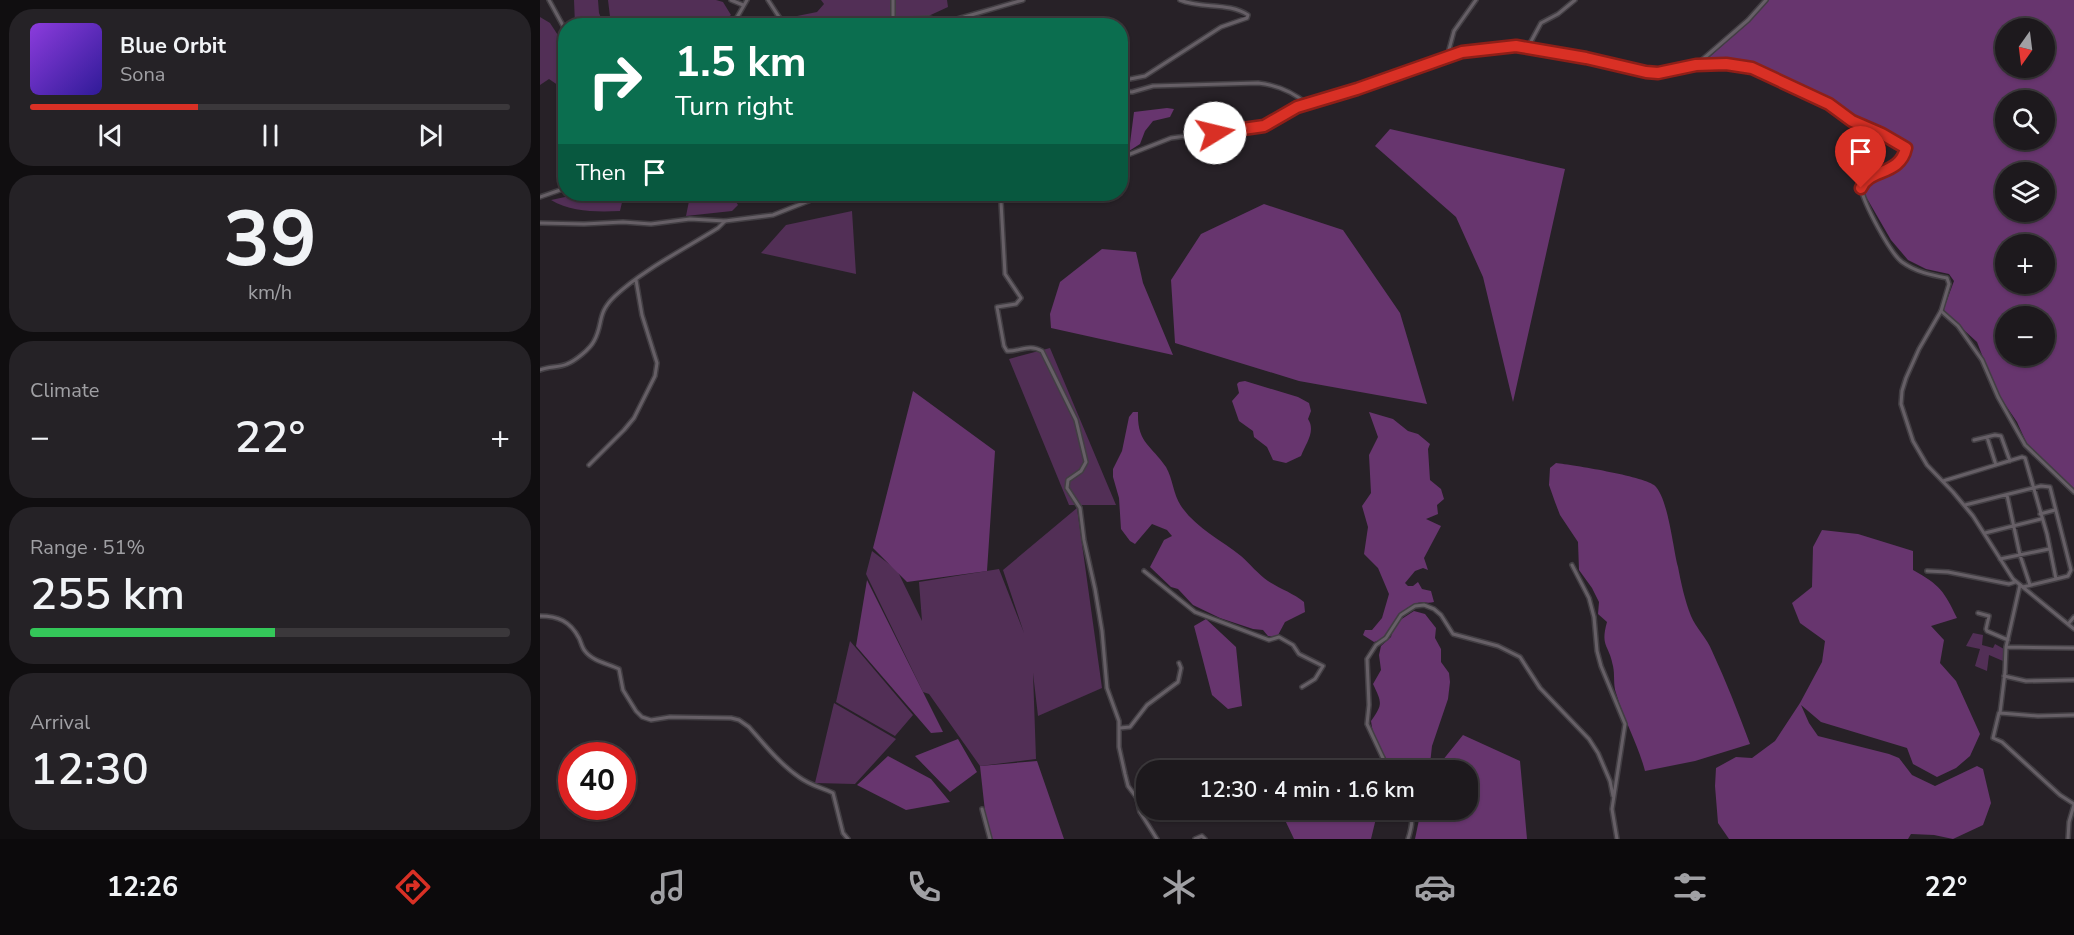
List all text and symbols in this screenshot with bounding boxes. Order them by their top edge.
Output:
north arrow [1995,18,2055,78]
map controls [1995,18,2055,366]
text: Blue Orbit [120,31,226,61]
text: 1.5 km [675,34,807,91]
icon: right [576,42,654,120]
text: Sona [120,61,165,88]
text: Turn right [675,88,793,125]
button: search [1995,90,2055,150]
position arrow [1183,101,1247,165]
icon: previous [94,119,127,152]
icon: pause [254,119,287,152]
icon: next [414,119,447,152]
pin [1835,126,1886,188]
icon: arrive [1844,135,1877,168]
icon: arrive [638,156,671,189]
text: Then [576,158,626,188]
button: layers [1995,162,2055,222]
text: 39 [223,186,317,293]
button: + [1995,234,2055,294]
text: km/h [248,279,292,306]
button: − [1995,306,2055,366]
text: Climate [30,377,99,404]
text: 22° [235,407,305,468]
text: − [30,415,50,460]
text: + [490,415,510,460]
text: Range · 51% [30,534,145,561]
text: 255 km [30,564,185,625]
text: Arrival [30,709,90,736]
text: 12:30 [30,739,149,800]
speed limit sign: 40 [558,742,636,820]
text: 12:30 · 4 min · 1.6 km [1199,775,1415,805]
icon: directions [392,866,434,908]
icon: music [647,866,689,908]
icon: phone [903,866,945,908]
icon: climate [1158,866,1200,908]
icon: car [1414,866,1456,908]
icon: filters [1669,866,1711,908]
text: 12:26 [107,869,178,906]
text: 22° [1925,869,1967,906]

